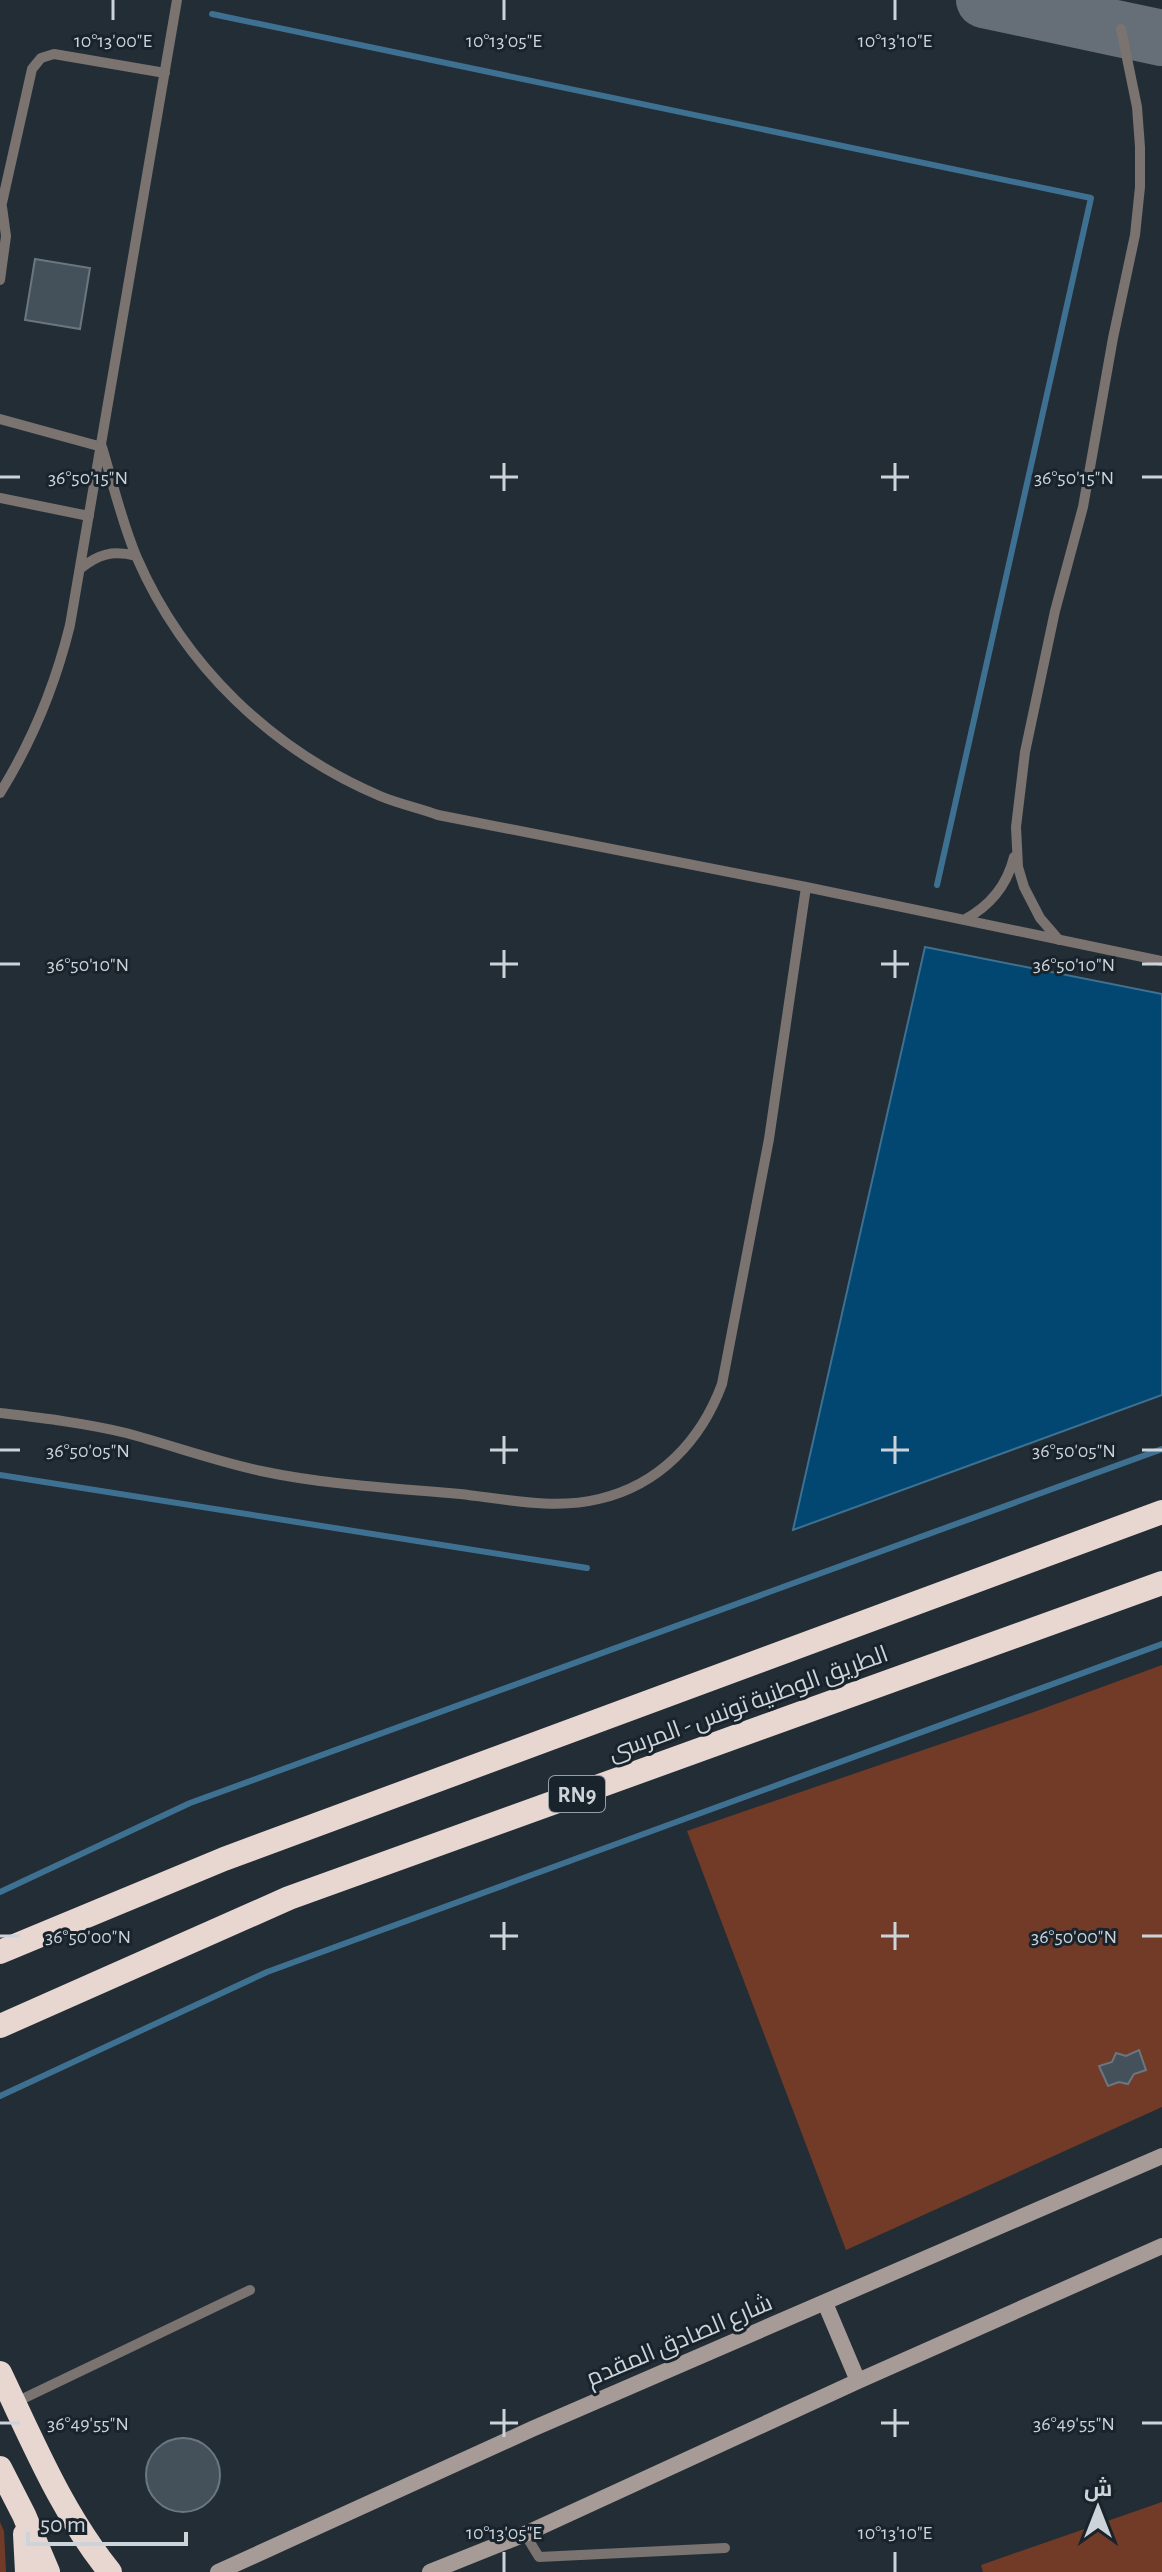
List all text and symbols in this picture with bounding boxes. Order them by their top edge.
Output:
text: 10°13'00"E [74,31,152,51]
text: 10°13'05"E [466,31,542,51]
text: 10°13'10"E [858,31,933,51]
text: 36°50'15"N [48,468,128,488]
text: 36°50'15"N [1034,468,1114,488]
text: 36°50'10"N [47,955,129,975]
text: 36°50'10"N [1033,955,1115,975]
text: 36°50'05"N [46,1441,130,1461]
text: 36°50'05"N [1032,1441,1116,1461]
street label: الطريق الوطنية تونس - المرسى [605,1642,892,1768]
road number: RN9 [549,1776,605,1812]
text: 36°50'00"N [45,1927,131,1947]
text: 36°50'00"N [1031,1927,1117,1947]
street label: شارع الصادق المقدم [582,2290,777,2394]
text: 36°49'55"N [47,2414,129,2434]
text: 36°49'55"N [1033,2414,1115,2434]
north arrow [1058,2468,1138,2548]
text: ش [1084,2477,1112,2502]
scale bar [28,2496,186,2546]
text: 50 m [40,2513,86,2537]
text: 10°13'05"E [466,2523,542,2543]
text: 10°13'10"E [858,2523,933,2543]

